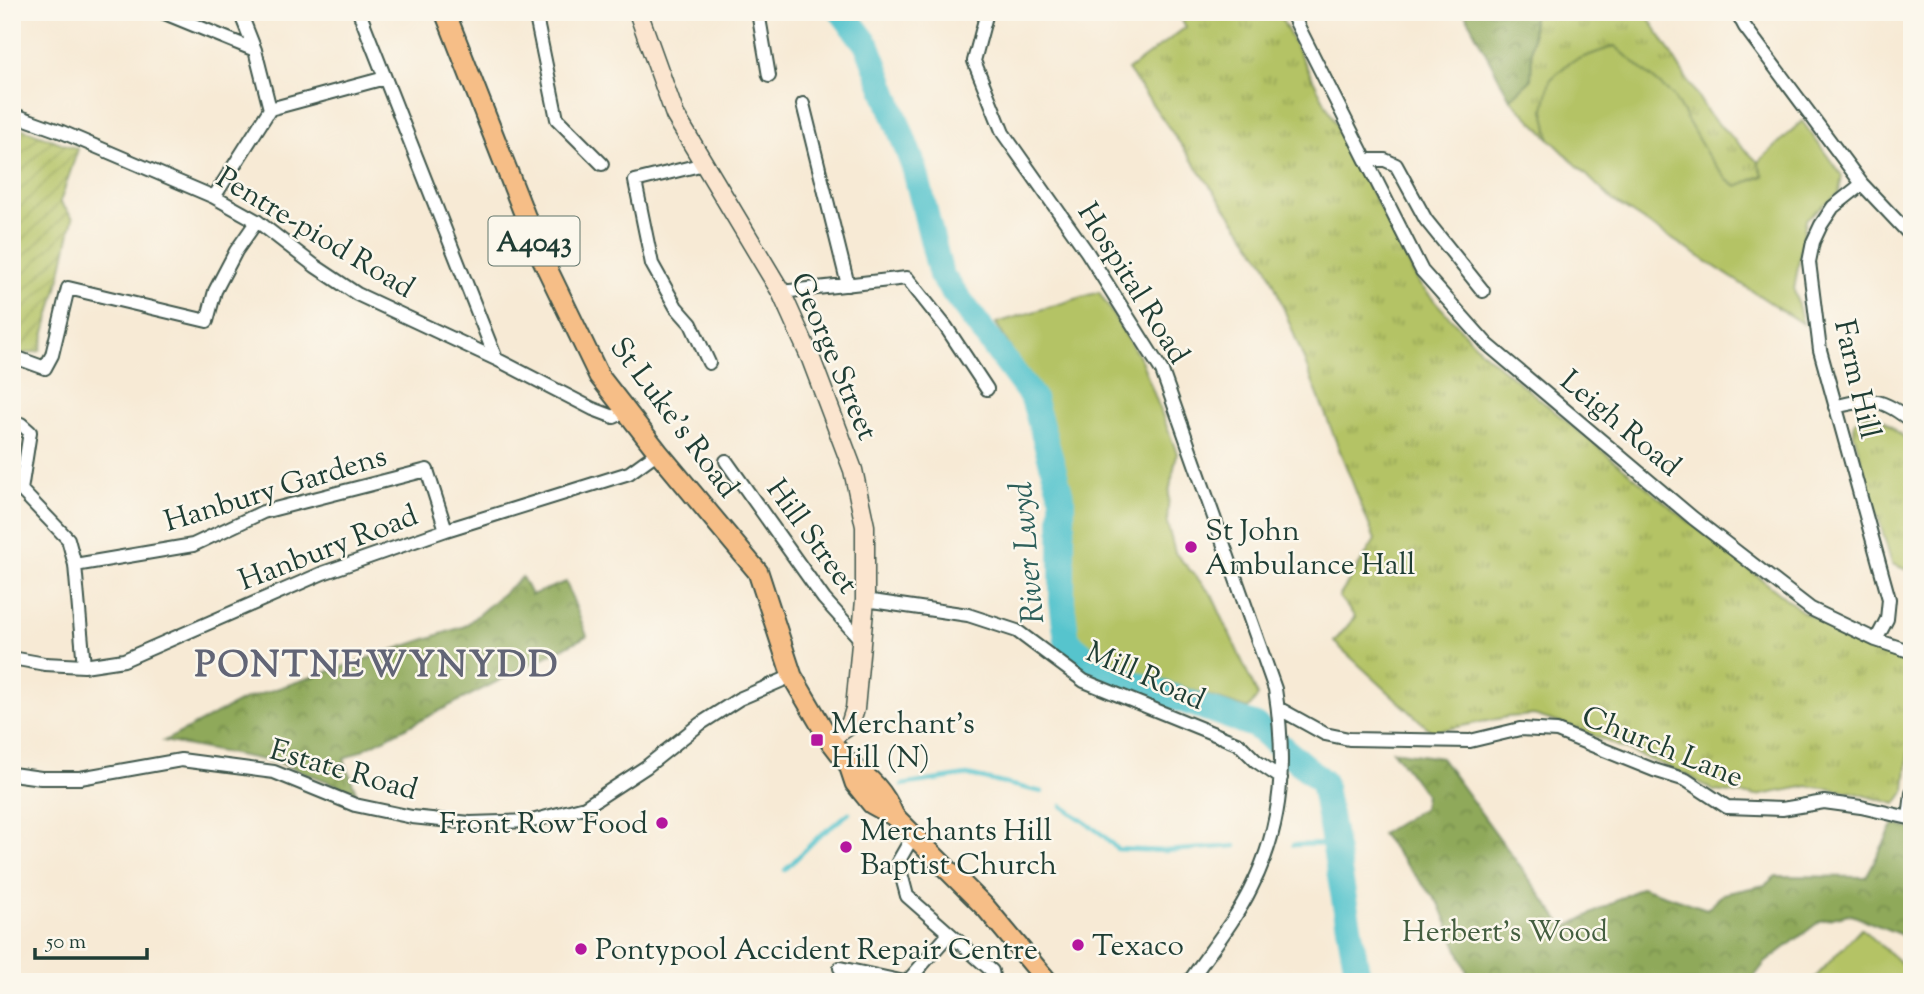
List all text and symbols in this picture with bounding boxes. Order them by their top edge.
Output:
street label: Pentre-piod Road [207,158,422,310]
street label: Hospital Road [1065,195,1199,373]
road number: A4043 [489,216,580,266]
street label: George Street [778,266,887,448]
street label: Farm Hill [1821,316,1890,443]
street label: St Luke's Road [598,329,748,508]
street label: Leigh Road [1549,361,1689,489]
street label: Hanbury Gardens [159,436,392,545]
street label: Hill Street [755,471,867,604]
water label: River Lwyd [1000,480,1058,625]
street label: Hanbury Road [233,495,425,603]
place label: St John Ambulance Hall [1205,511,1415,588]
marker: St John Ambulance Hall [1183,539,1199,555]
street label: Mill Road [1078,632,1212,723]
district label: PONTNEWYNYDD [194,640,560,694]
street label: Church Lane [1575,696,1749,800]
place label: Merchant's Hill (N) [831,704,975,781]
street label: Estate Road [264,730,422,813]
marker: Merchant's Hill (N) [809,732,825,748]
place label: Front Row Food [439,804,648,847]
place label: Merchants Hill Baptist Church [860,811,1058,888]
marker: Front Row Food [654,815,670,831]
marker: Merchants Hill Baptist Church [838,839,854,855]
park label: Herbert's Wood [1402,912,1608,955]
scale bar [35,917,147,961]
place label: Texaco [1092,926,1184,969]
text: 50 m [45,928,86,958]
place label: Pontypool Accident Repair Centre [595,930,1038,973]
marker: Texaco [1070,937,1086,953]
marker: Pontypool Accident Repair Centre [573,941,589,957]

